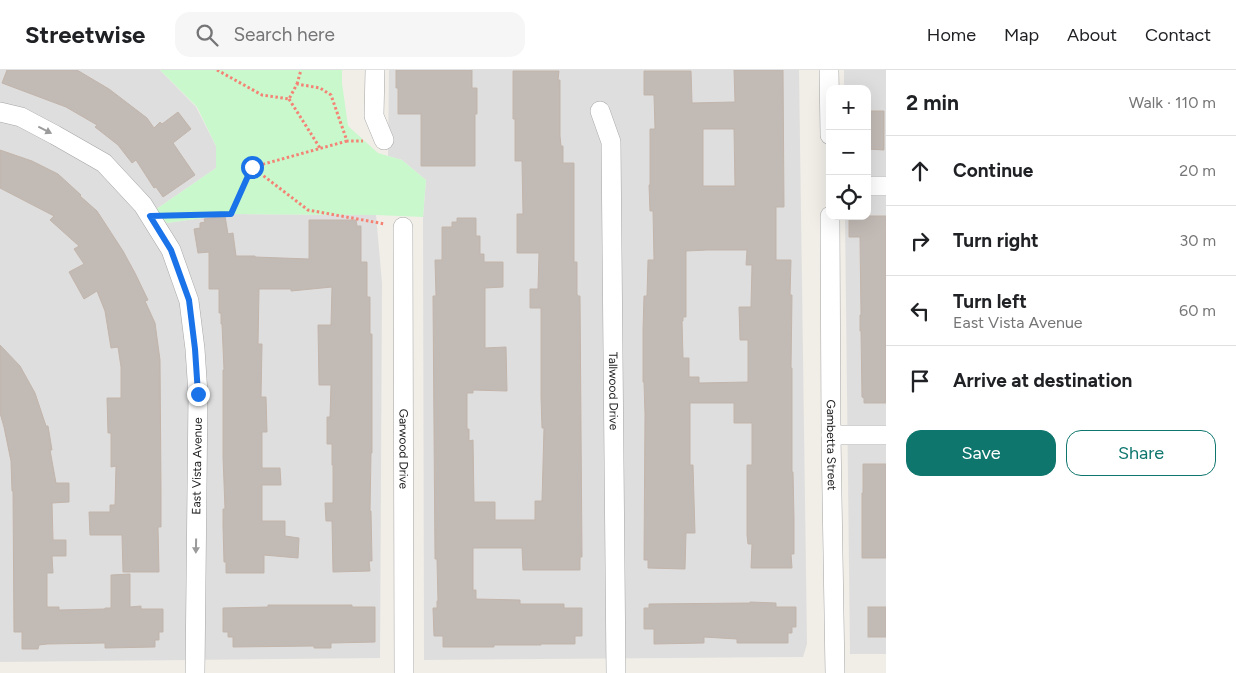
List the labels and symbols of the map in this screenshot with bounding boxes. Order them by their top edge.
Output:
one-way arrow [38,126,52,134]
route start [241,156,264,179]
street label: Tallwood Drive [606,352,621,431]
route end [187,383,210,406]
street label: Gambetta Street [824,400,839,491]
street label: Garwood Drive [396,409,411,490]
street label: East Vista Avenue [189,417,205,515]
one-way arrow [192,538,200,554]

